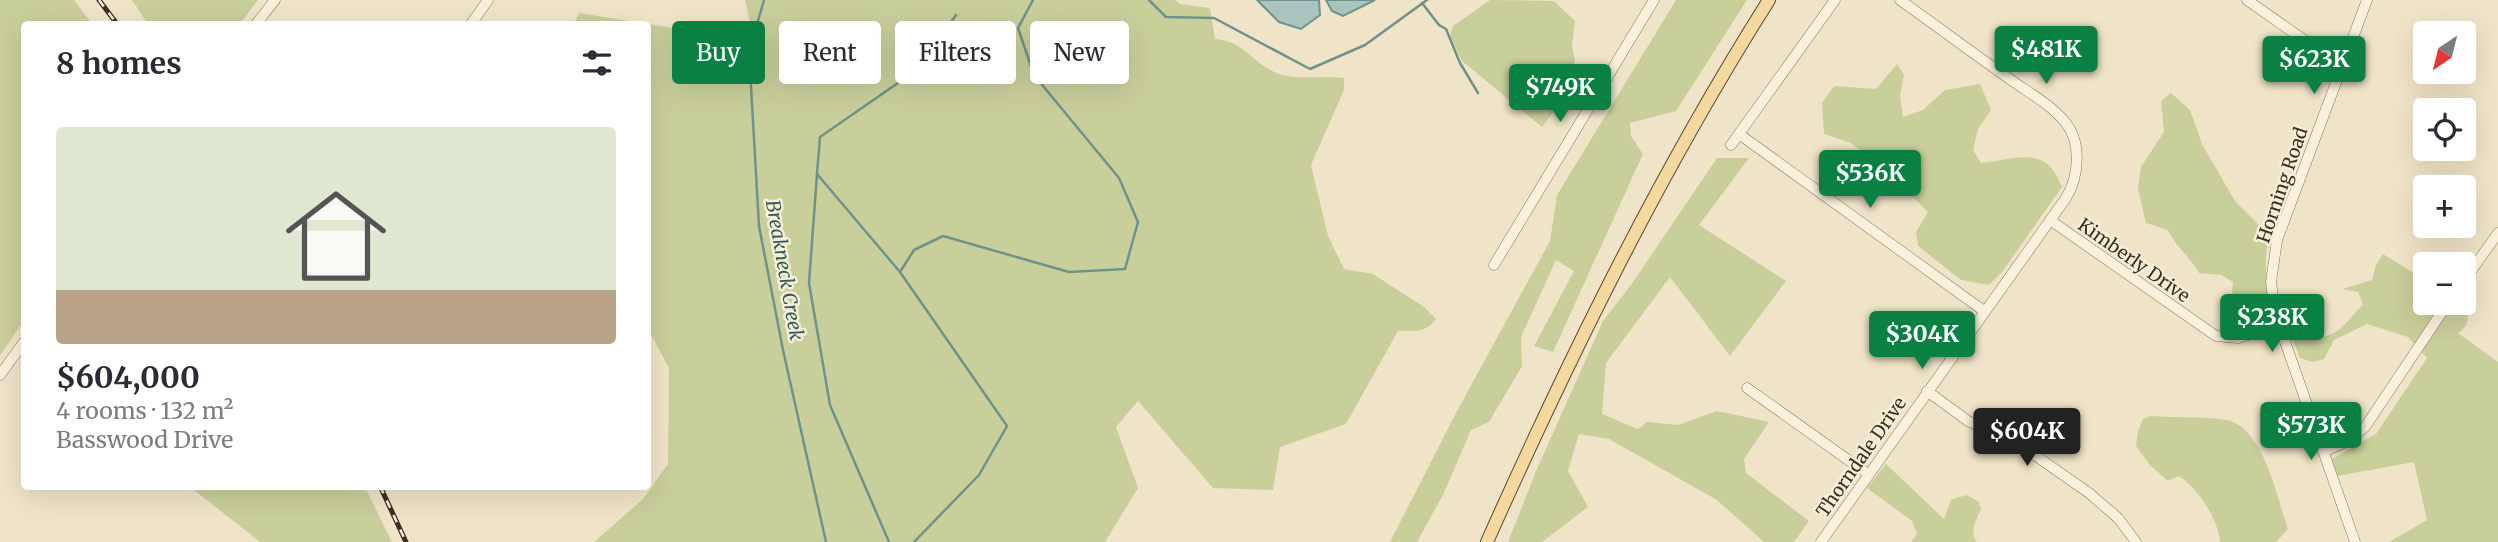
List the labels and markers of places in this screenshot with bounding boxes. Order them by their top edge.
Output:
pin: $481K [1997,27,2095,86]
pin: $623K [2265,36,2363,96]
pin: $749K [1511,64,1609,124]
pin: $536K [1821,150,1919,210]
pin: $238K [2223,294,2321,354]
pin: $304K [1873,312,1971,371]
pin: $573K [2262,402,2360,462]
pin: $604K [1978,408,2076,468]

